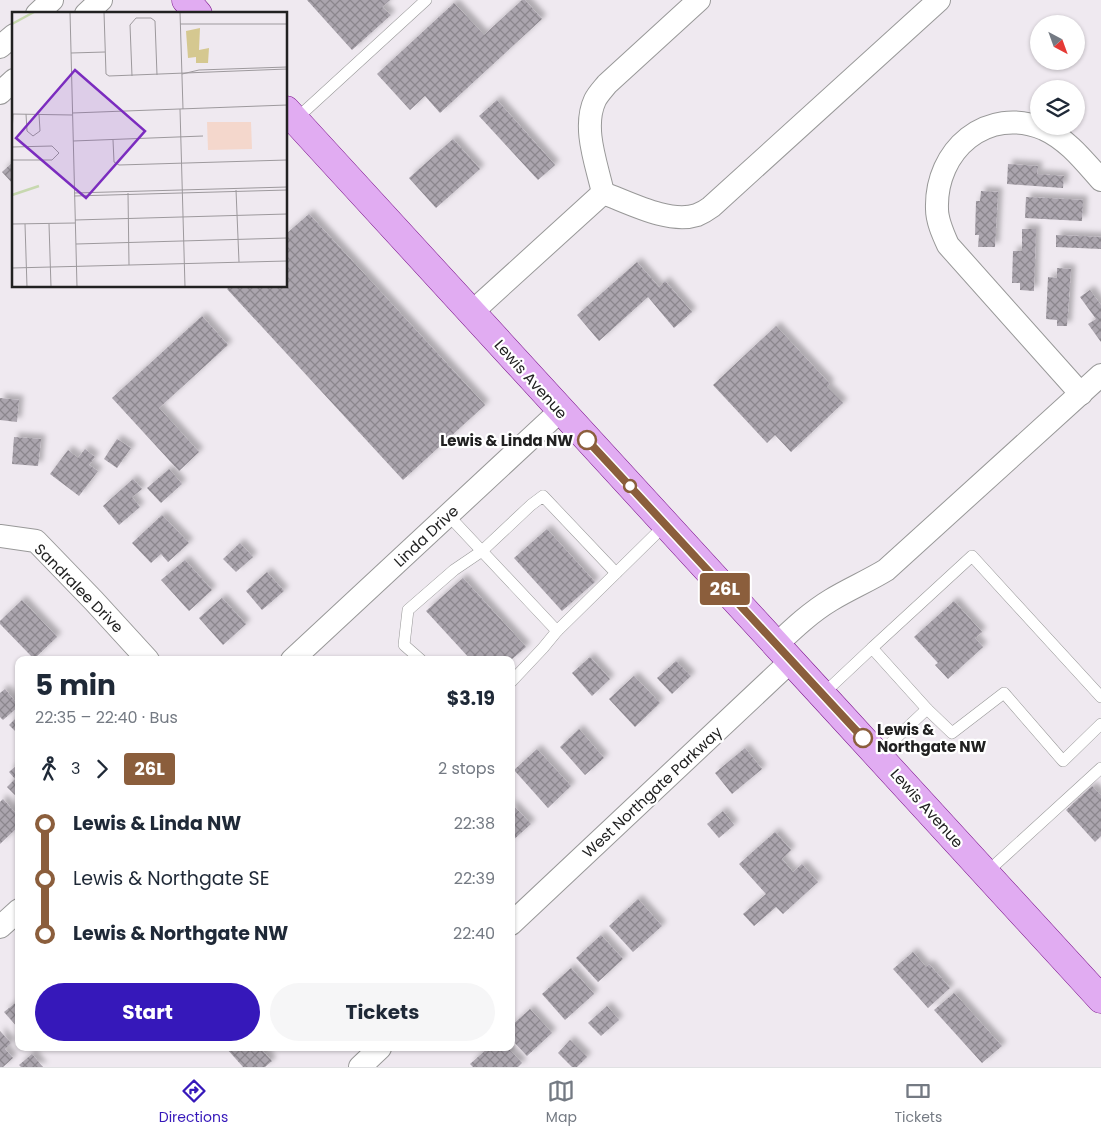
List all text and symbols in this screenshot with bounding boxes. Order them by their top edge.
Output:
inset map [12,12,288,288]
north arrow [1030,15,1085,70]
map controls [1030,15,1085,135]
button: layers [1030,80,1085,135]
street label: Lewis Avenue [490,335,572,423]
place label: Lewis & Linda NW [440,430,573,451]
marker: Lewis & Linda NW [577,430,597,450]
unlabelled marker [623,479,637,493]
street label: Linda Drive [389,500,463,572]
street label: Sandralee Drive [30,539,128,637]
line badge: 26L [696,573,754,605]
text: 26L [710,576,740,601]
text: 5 min [35,666,116,705]
text: $3.19 [447,685,495,712]
text: 22:35 – 22:40 · Bus [35,706,178,729]
place label: Lewis & Northgate NW [877,719,987,757]
street label: West Northgate Parkway [578,721,727,862]
marker: Lewis & Northgate NW [853,728,873,748]
icon: walk [35,755,63,783]
icon: forward [88,755,116,783]
text: 26L [134,756,165,781]
text: 3 [71,757,80,780]
text: 2 stops [438,757,495,780]
street label: Lewis Avenue [886,764,968,852]
text: Lewis & Linda NW [73,810,241,837]
text: 22:38 [454,812,495,835]
text: Lewis & Northgate SE [73,865,269,892]
text: 22:39 [454,867,495,890]
text: Lewis & Northgate NW [73,920,288,947]
text: 22:40 [453,922,495,945]
button: Start [35,983,260,1041]
button: Tickets [270,983,495,1041]
tab: Directions [159,1077,228,1128]
tab: Map [546,1077,577,1128]
tab: Tickets [894,1077,942,1128]

